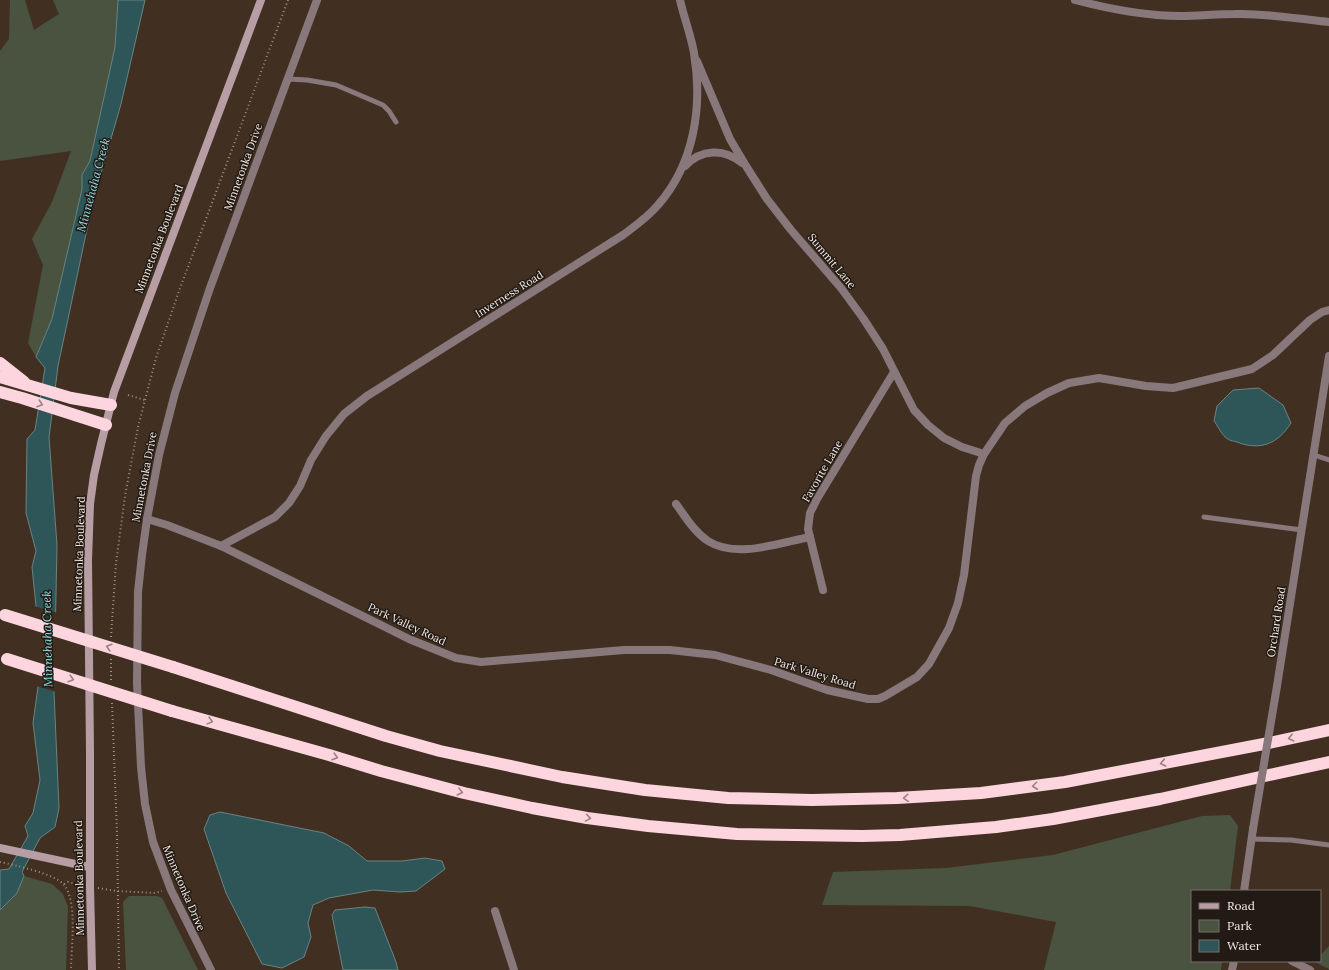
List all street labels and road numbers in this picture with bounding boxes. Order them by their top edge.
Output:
street label: Minnetonka Drive [221,121,265,213]
street label: Minnetonka Boulevard [132,182,186,295]
street label: Summit Lane [805,231,859,291]
street label: Inverness Road [472,267,546,320]
street label: Minnetonka Drive [128,431,160,523]
street label: Favorite Lane [799,438,845,504]
street label: Minnetonka Boulevard [70,496,88,612]
street label: Orchard Road [1264,585,1289,658]
street label: Park Valley Road [366,600,449,648]
street label: Park Valley Road [773,654,858,692]
street label: Minnetonka Boulevard [71,820,87,936]
street label: Minnetonka Drive [160,843,208,933]

